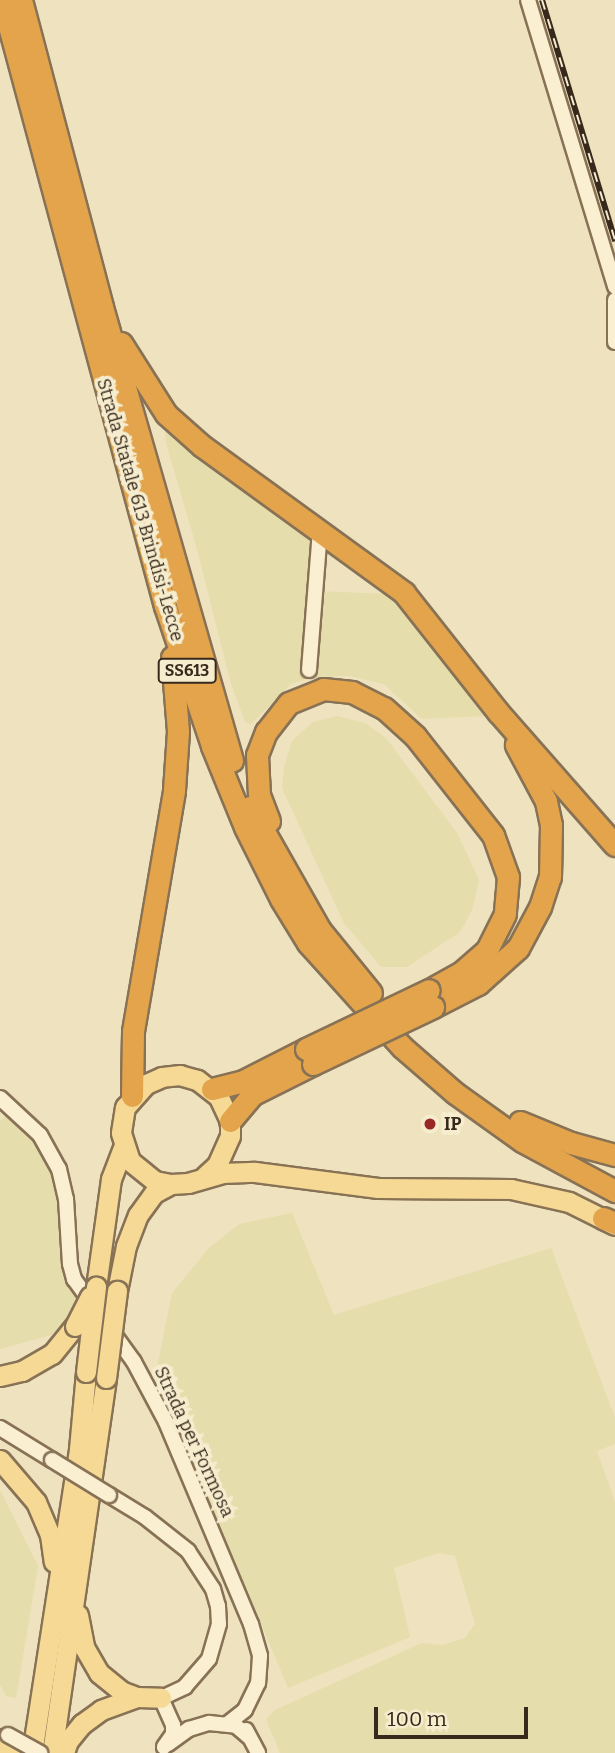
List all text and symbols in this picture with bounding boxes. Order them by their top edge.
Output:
street label: Strada Statale 613 Brindisi-Lecce [92,376,188,644]
road number: SS613 [157,658,217,684]
place label: IP [444,1113,461,1135]
marker: IP [422,1116,438,1132]
street label: Strada per Formosa [150,1363,238,1521]
scale bar [377,1694,531,1738]
text: 100 m [387,1706,447,1732]

